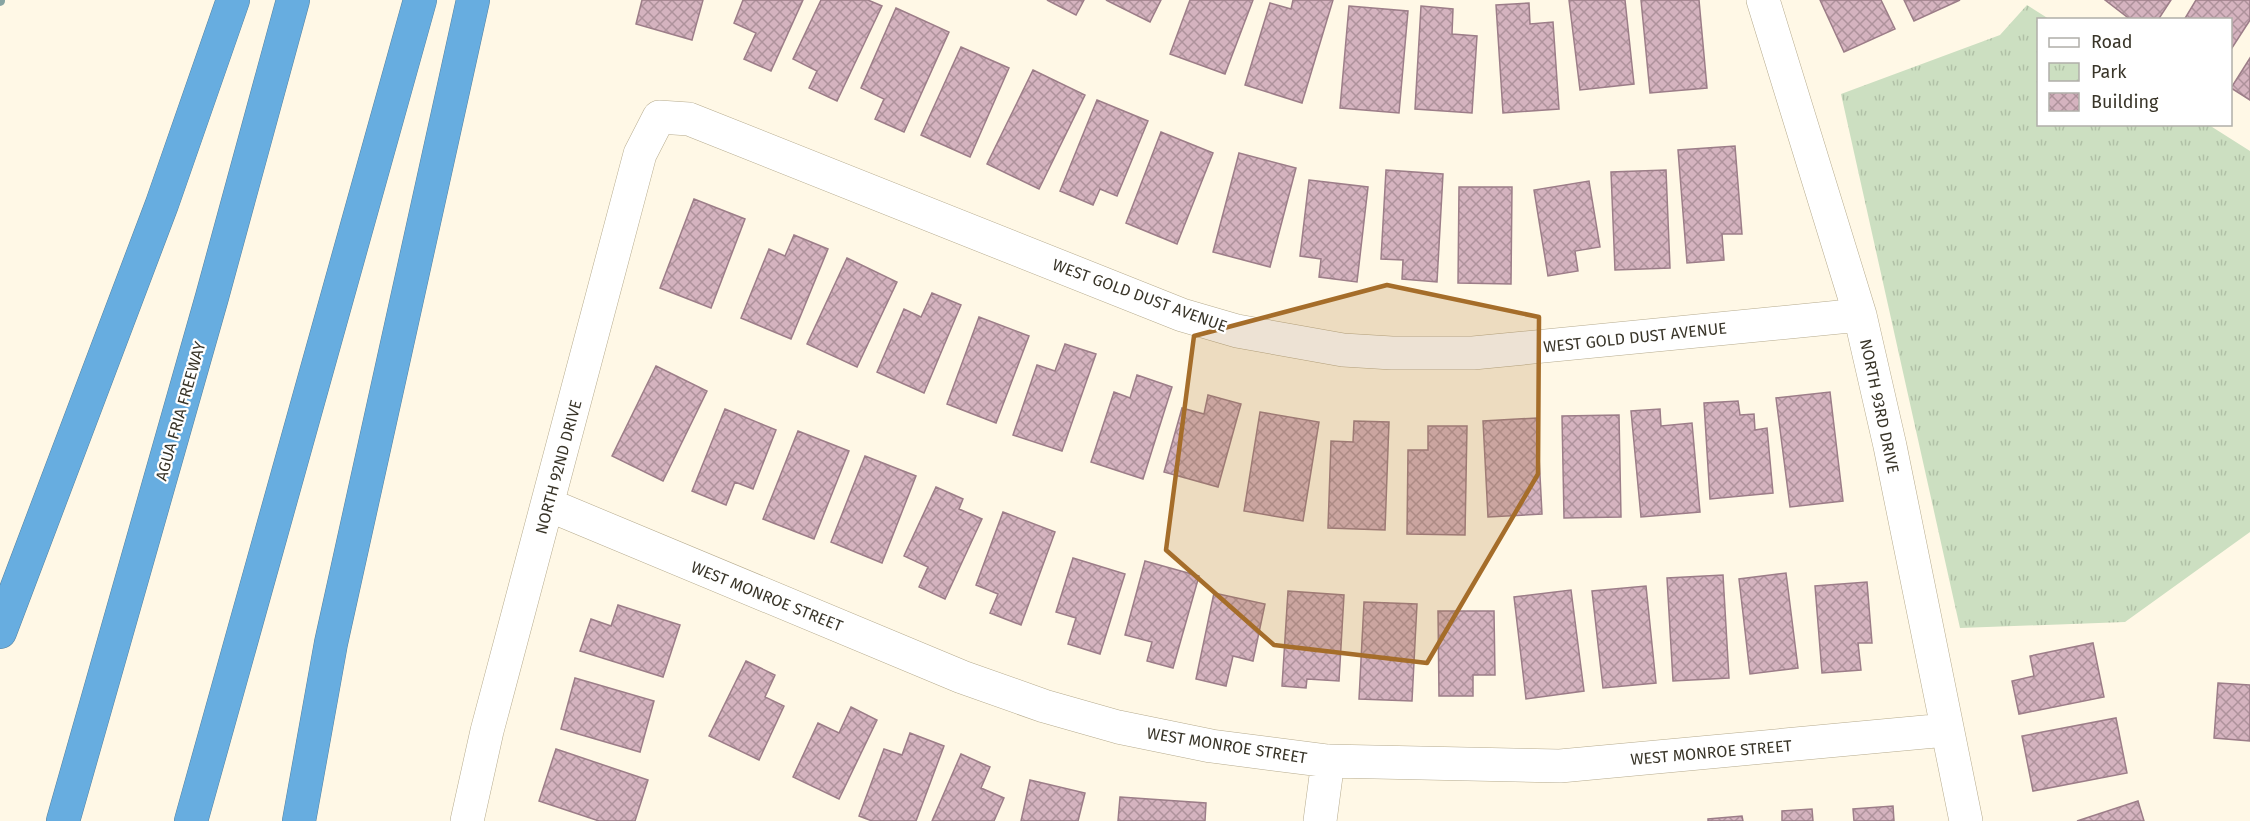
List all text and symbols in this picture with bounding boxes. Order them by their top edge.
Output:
legend [2037,18,2232,126]
text: Road [2091,31,2133,53]
text: Park [2091,61,2127,83]
text: Building [2091,91,2159,113]
street label: WEST GOLD DUST AVENUE [1050,255,1230,336]
street label: WEST GOLD DUST AVENUE [1542,318,1728,357]
street label: NORTH 93RD DRIVE [1856,337,1903,475]
street label: AGUA FRIA FREEWAY [152,339,209,483]
street label: NORTH 92ND DRIVE [531,398,586,536]
street label: WEST MONROE STREET [688,557,846,636]
street label: WEST MONROE STREET [1145,723,1309,768]
street label: WEST MONROE STREET [1630,736,1793,769]

